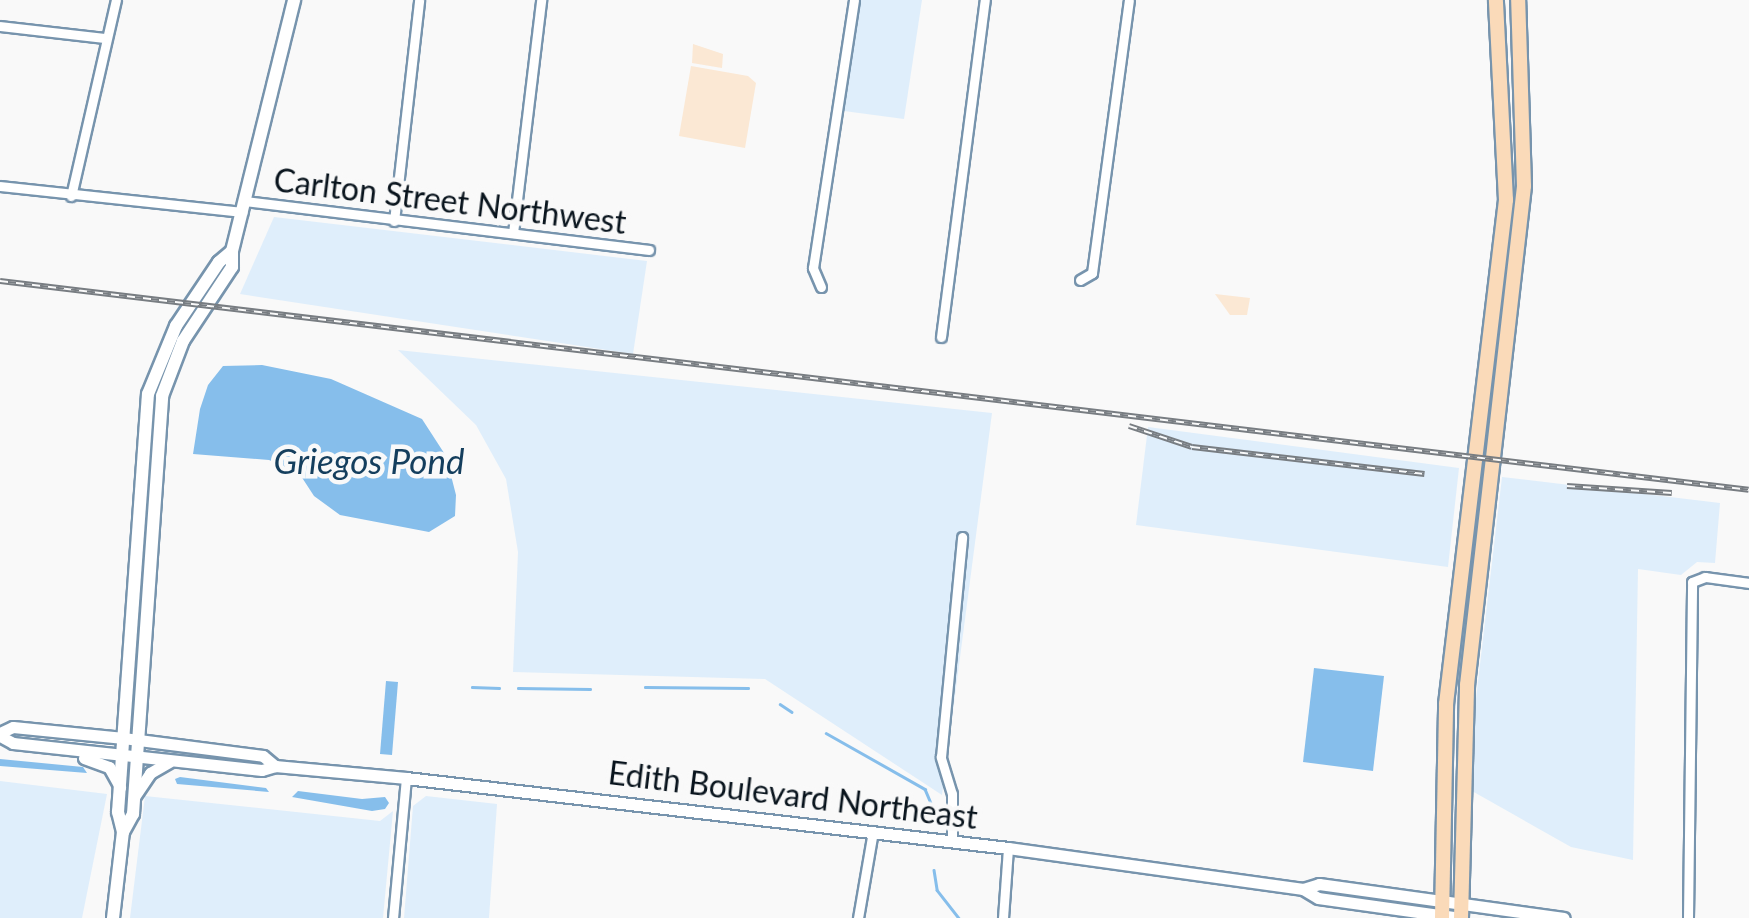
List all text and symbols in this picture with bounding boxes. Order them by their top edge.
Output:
street label: Carlton Street Northwest [272,160,628,242]
water label: Griegos Pond [273,439,465,481]
street label: Edith Boulevard Northeast [606,753,980,837]

